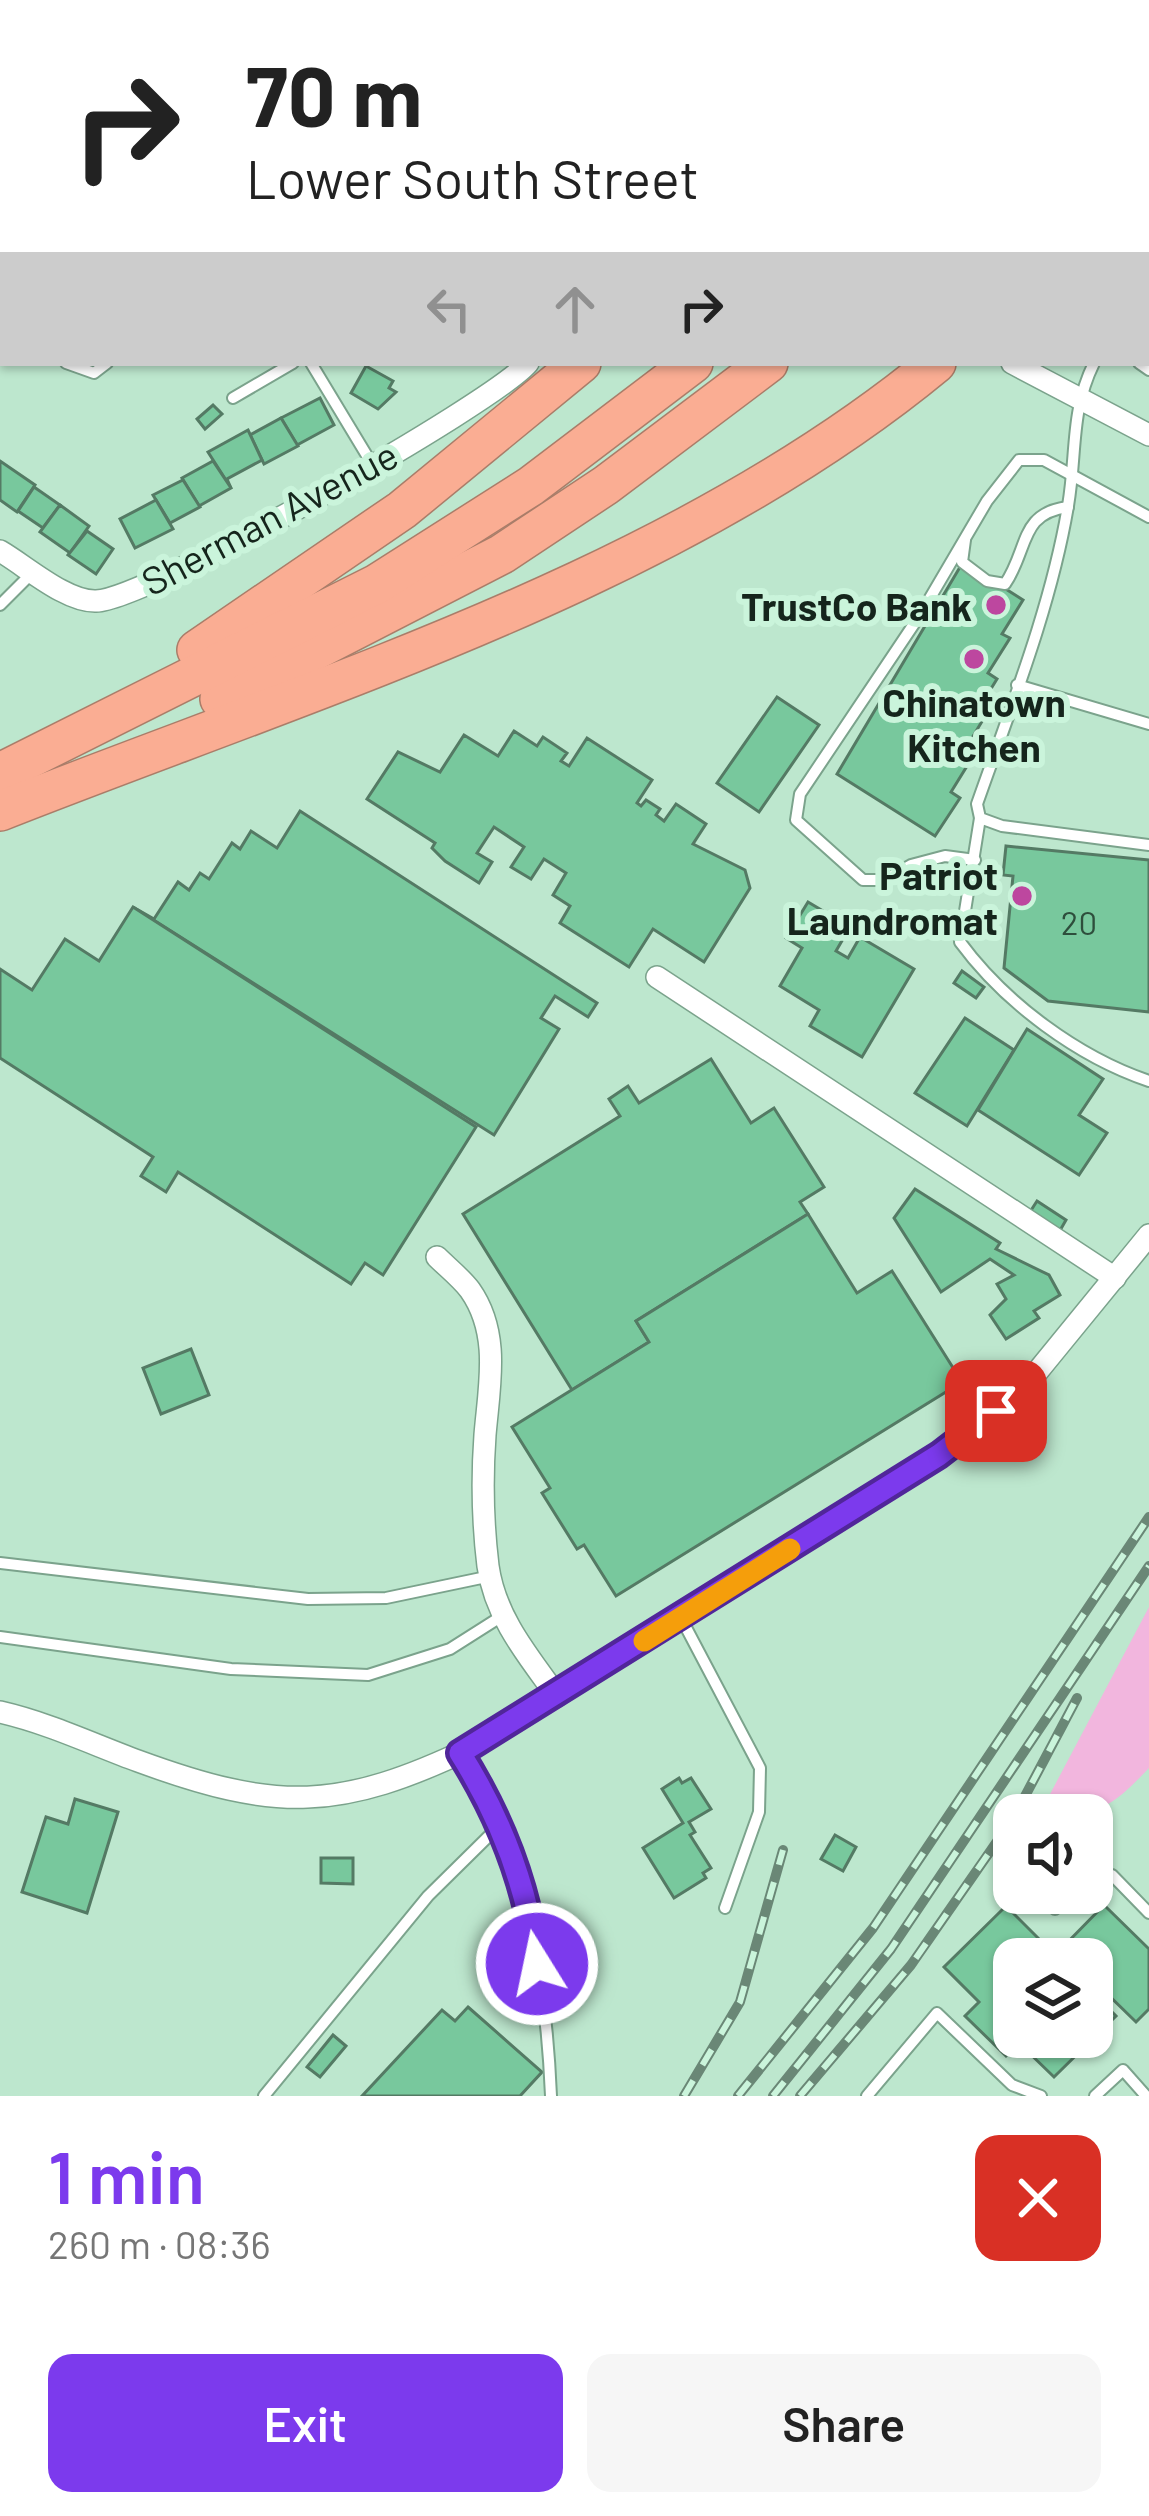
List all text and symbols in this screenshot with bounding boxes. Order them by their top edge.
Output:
text: 70 m [246,43,422,144]
icon: right [48,48,204,204]
text: Lower South Street [246,145,699,210]
icon: left [416,276,482,342]
icon: ahead [542,276,608,342]
icon: right [668,276,734,342]
street label: Sherman Avenue [133,430,405,604]
place label: TrustCo Bank [741,582,972,629]
marker: TrustCo Bank [983,592,1009,618]
marker: Chinatown Kitchen [961,646,987,672]
place label: Chinatown Kitchen [882,678,1066,770]
place label: Patriot Laundromat [787,851,998,943]
marker: Patriot Laundromat [1009,883,1035,909]
house number: 20 [1061,902,1097,942]
pin [945,1360,1047,1462]
icon: arrive [963,1378,1029,1444]
map controls [993,1794,1113,2058]
button: sound [993,1794,1113,1914]
position arrow [474,1901,600,2027]
button: layers [993,1938,1113,2058]
text: 1 min [48,2132,205,2218]
button: close [975,2135,1101,2261]
text: 260 m · 08:36 [48,2220,271,2267]
button: Exit [48,2354,563,2492]
button: Share [587,2354,1101,2492]

